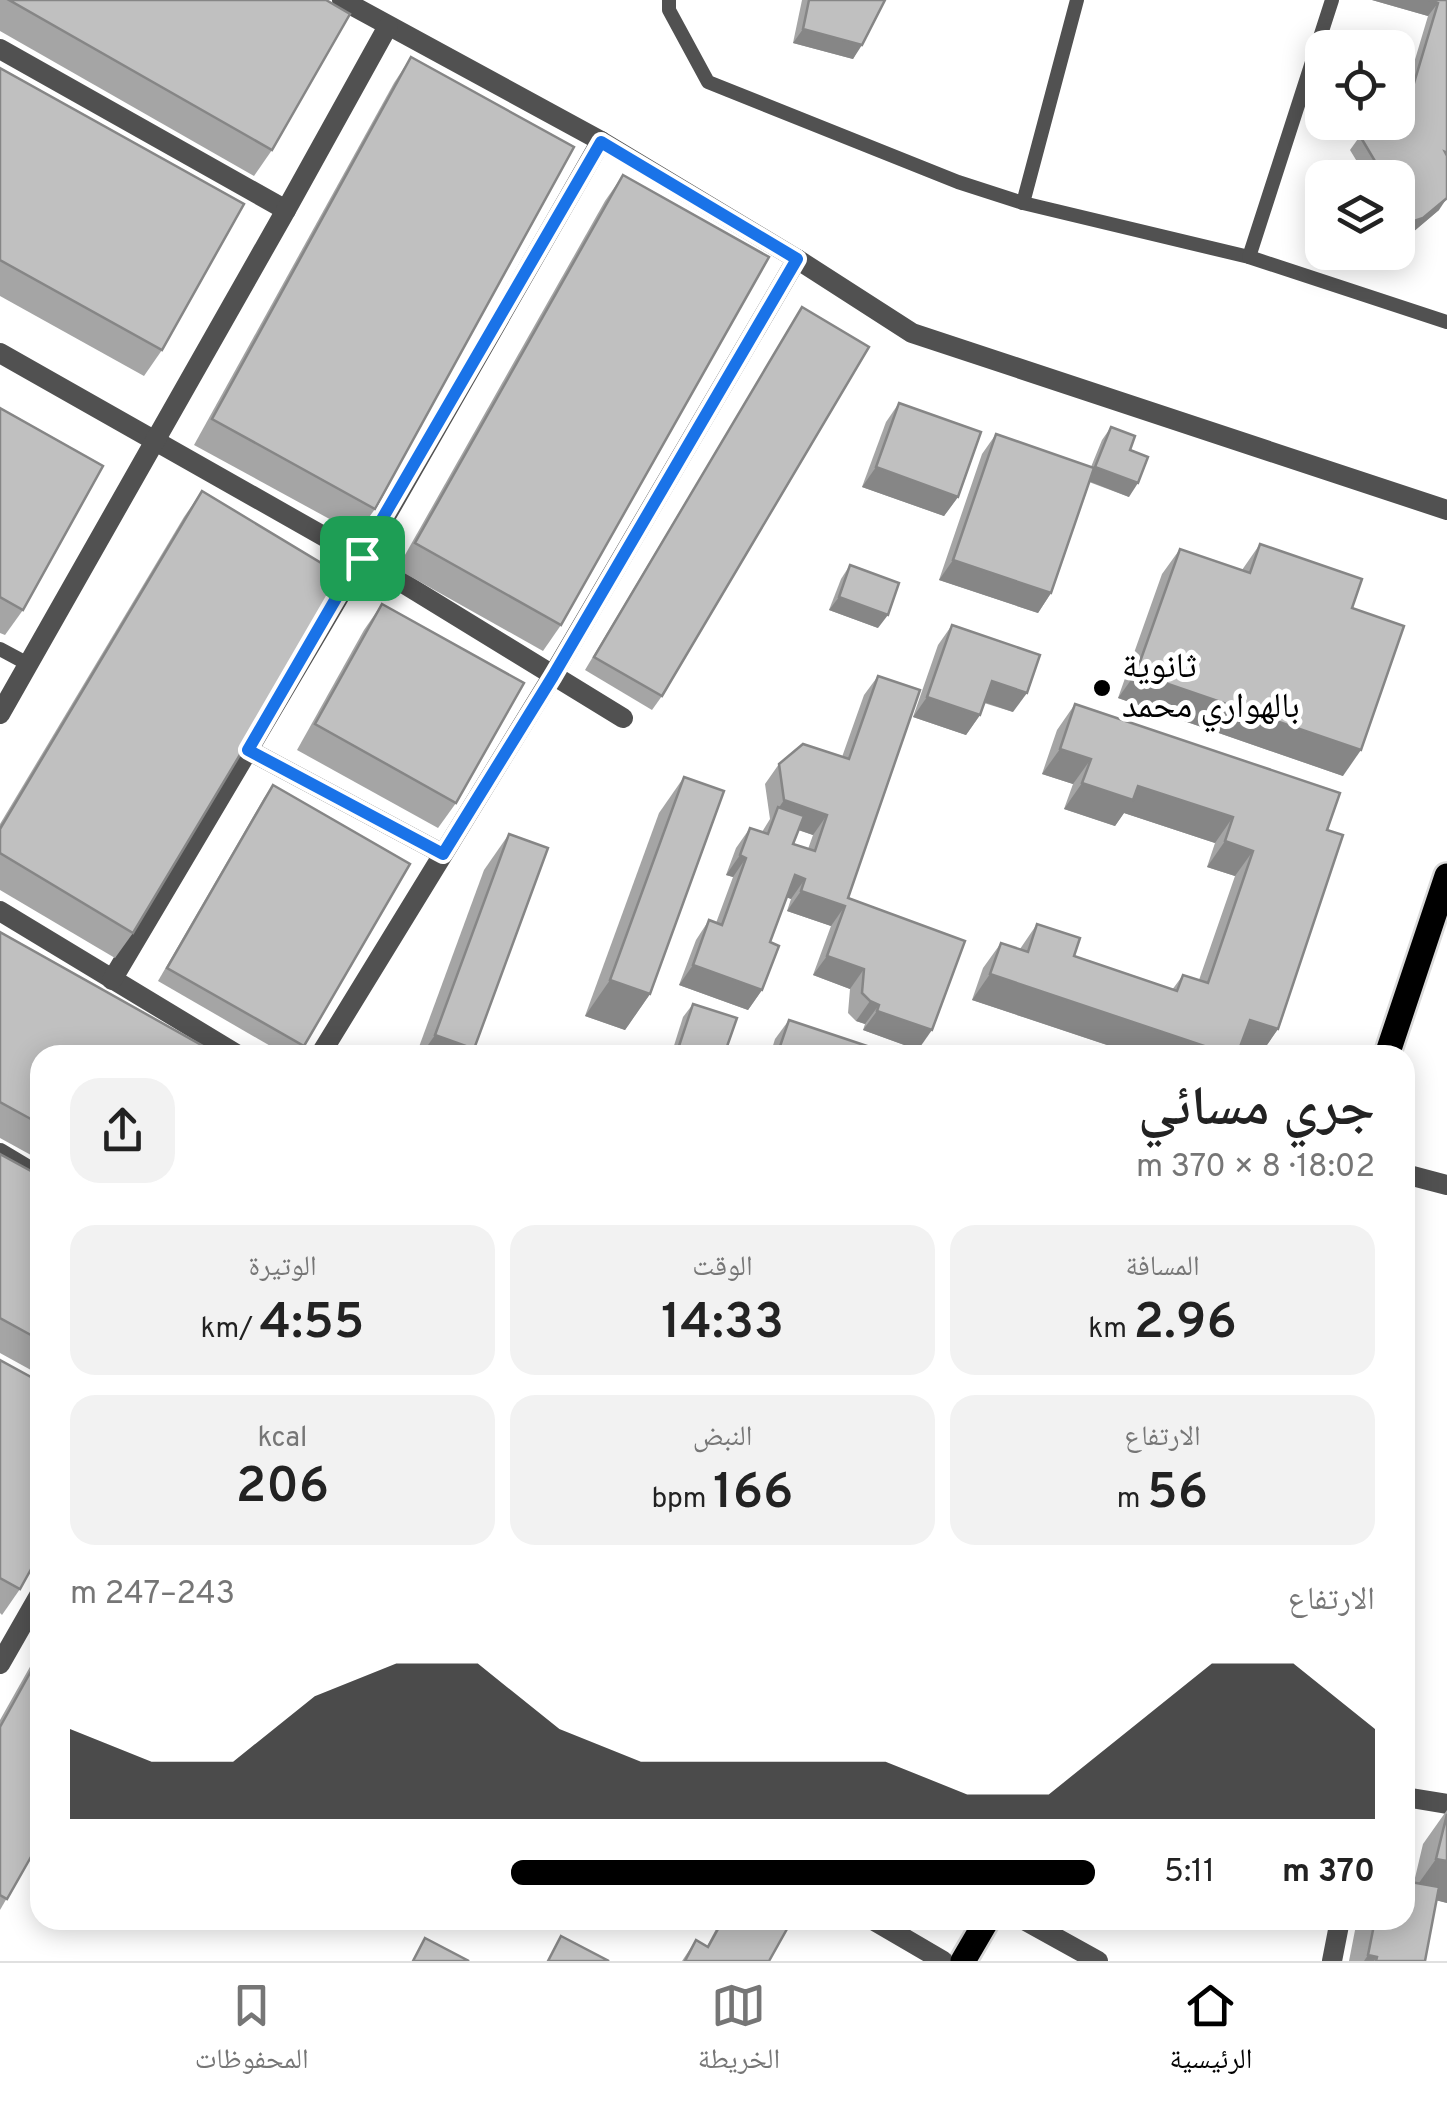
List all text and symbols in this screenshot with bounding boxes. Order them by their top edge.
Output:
map controls [1305,30,1415,270]
button: locate [1305,30,1415,140]
button: layers [1305,160,1415,270]
pin [320,516,405,601]
icon: arrive [335,531,390,586]
place label: ثانوية بالهواري محمد [1122,646,1300,733]
marker: ثانوية بالهواري محمد [1091,677,1113,699]
text: جري مسائي [1138,1075,1375,1145]
button: share [70,1078,175,1183]
text: 18:02 · 8 × 370 m [1136,1148,1375,1188]
text: الوتيرة [248,1250,317,1286]
text: الوقت [692,1250,753,1286]
text: المسافة [1125,1250,1200,1286]
text: 4:55 [260,1293,365,1356]
text: 14:33 [661,1293,784,1356]
text: 2.96 [1134,1293,1237,1356]
text: /km [200,1312,260,1348]
text: km [1088,1312,1134,1348]
text: النبض [693,1420,752,1456]
text: الارتفاع [1124,1420,1201,1456]
text: kcal [258,1421,307,1457]
text: 206 [236,1457,329,1520]
text: 166 [713,1463,794,1526]
text: 56 [1147,1463,1208,1526]
text: bpm [652,1482,713,1518]
text: m [1117,1482,1147,1518]
text: 243–247 m [70,1575,235,1615]
text: الارتفاع [1288,1581,1375,1621]
text: 5:11 [1164,1853,1215,1893]
text: 370 m [1282,1853,1375,1893]
tab: المحفوظات [195,1978,309,2086]
tab: الخريطة [698,1978,780,2086]
tab: الرئيسية [1169,1978,1252,2086]

